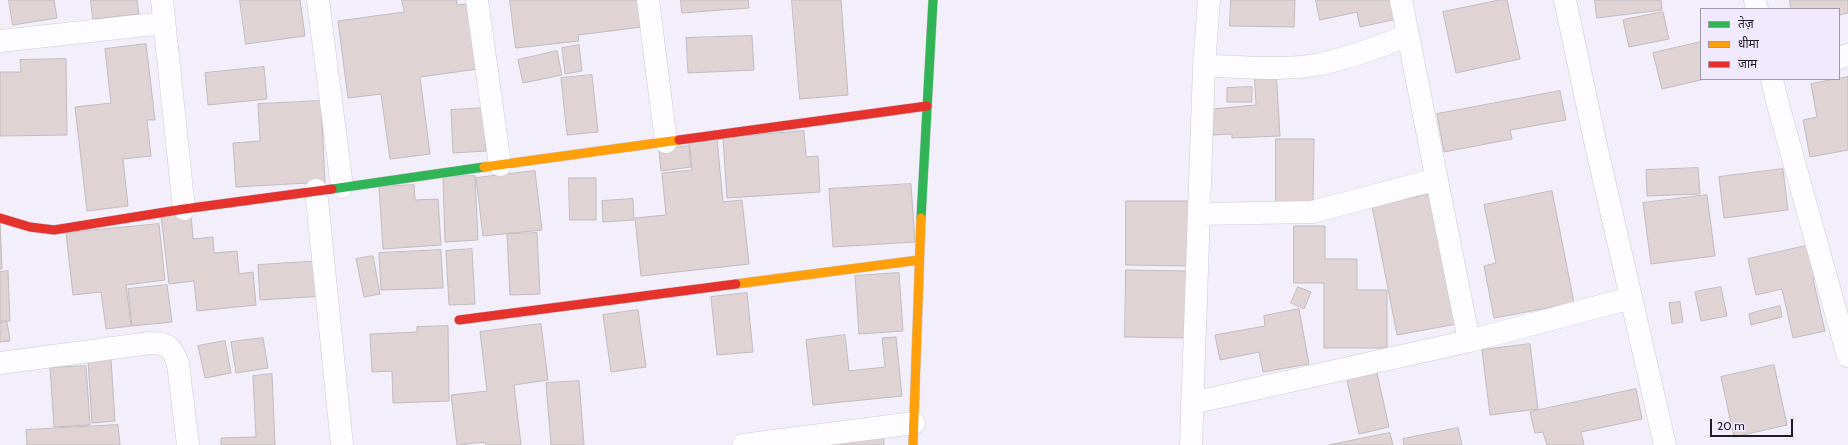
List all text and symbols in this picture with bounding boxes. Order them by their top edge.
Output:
legend [1700,8,1840,80]
text: तेज़ [1738,16,1754,31]
text: धीमा [1738,36,1759,51]
text: जाम [1738,56,1757,71]
scale bar [1712,411,1795,437]
text: 20 m [1717,418,1745,433]

